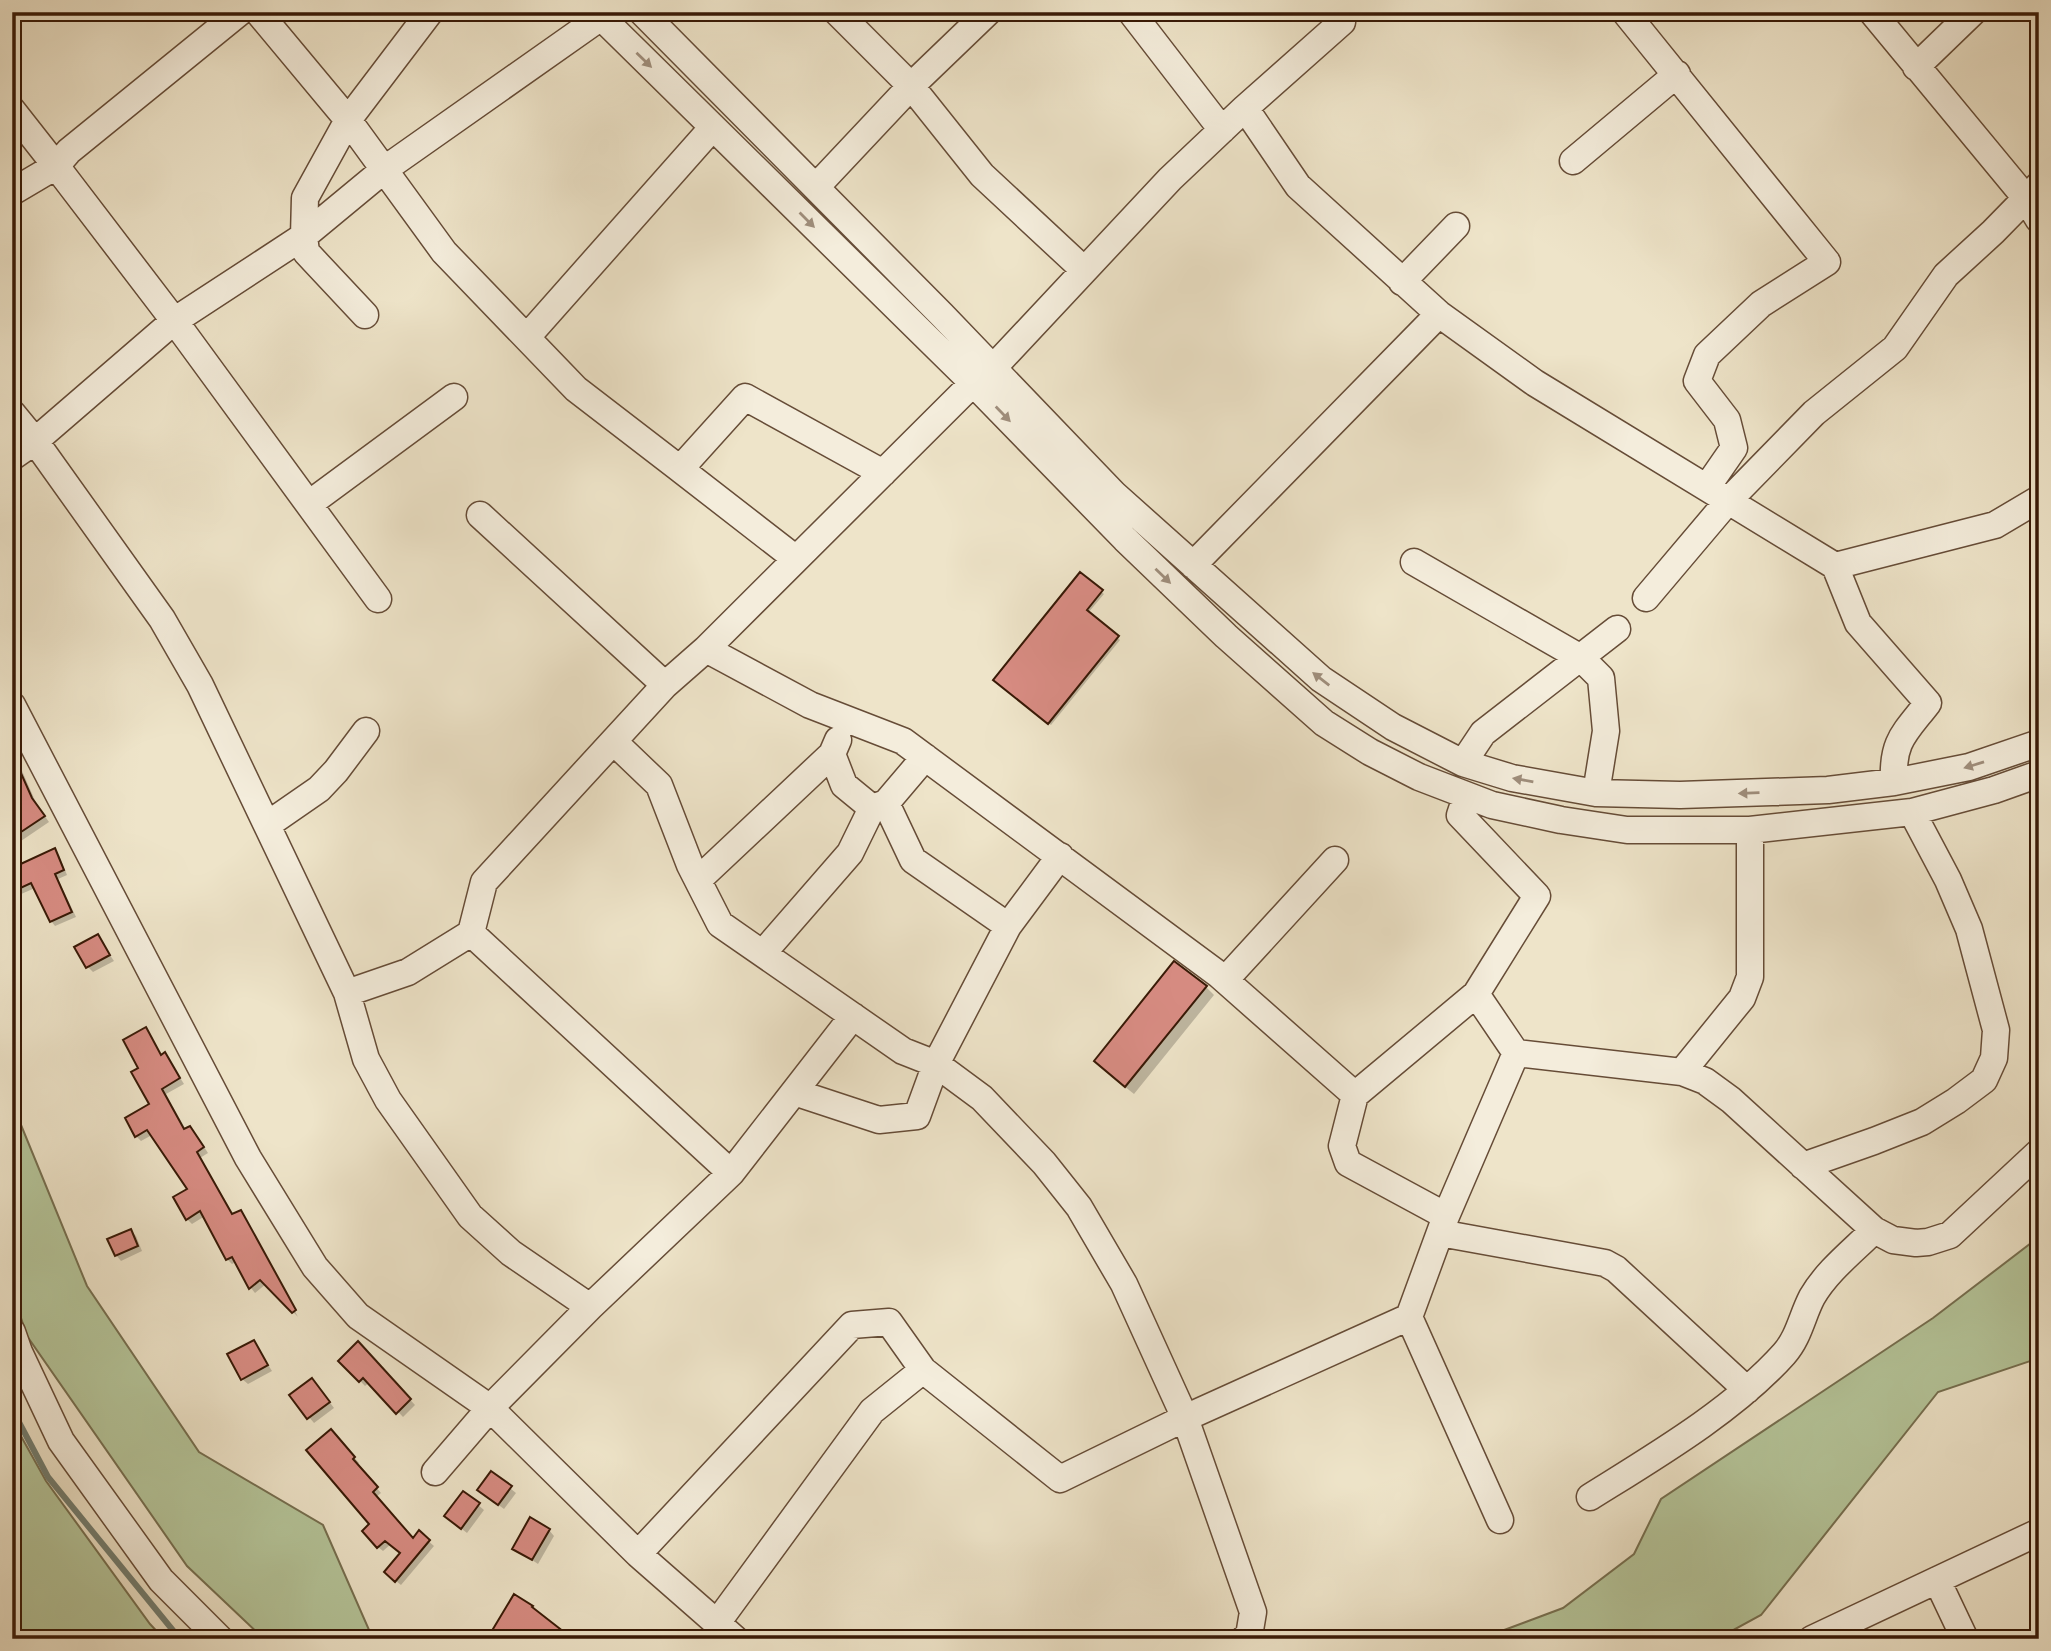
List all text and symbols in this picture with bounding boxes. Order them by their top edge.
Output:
one-way arrow [636,52,653,69]
one-way arrow [798,211,815,228]
one-way arrow [995,406,1012,423]
one-way arrow [1154,568,1171,584]
one-way arrow [1313,671,1331,686]
one-way arrow [1963,760,1984,770]
one-way arrow [1512,774,1534,785]
one-way arrow [1738,788,1760,799]

